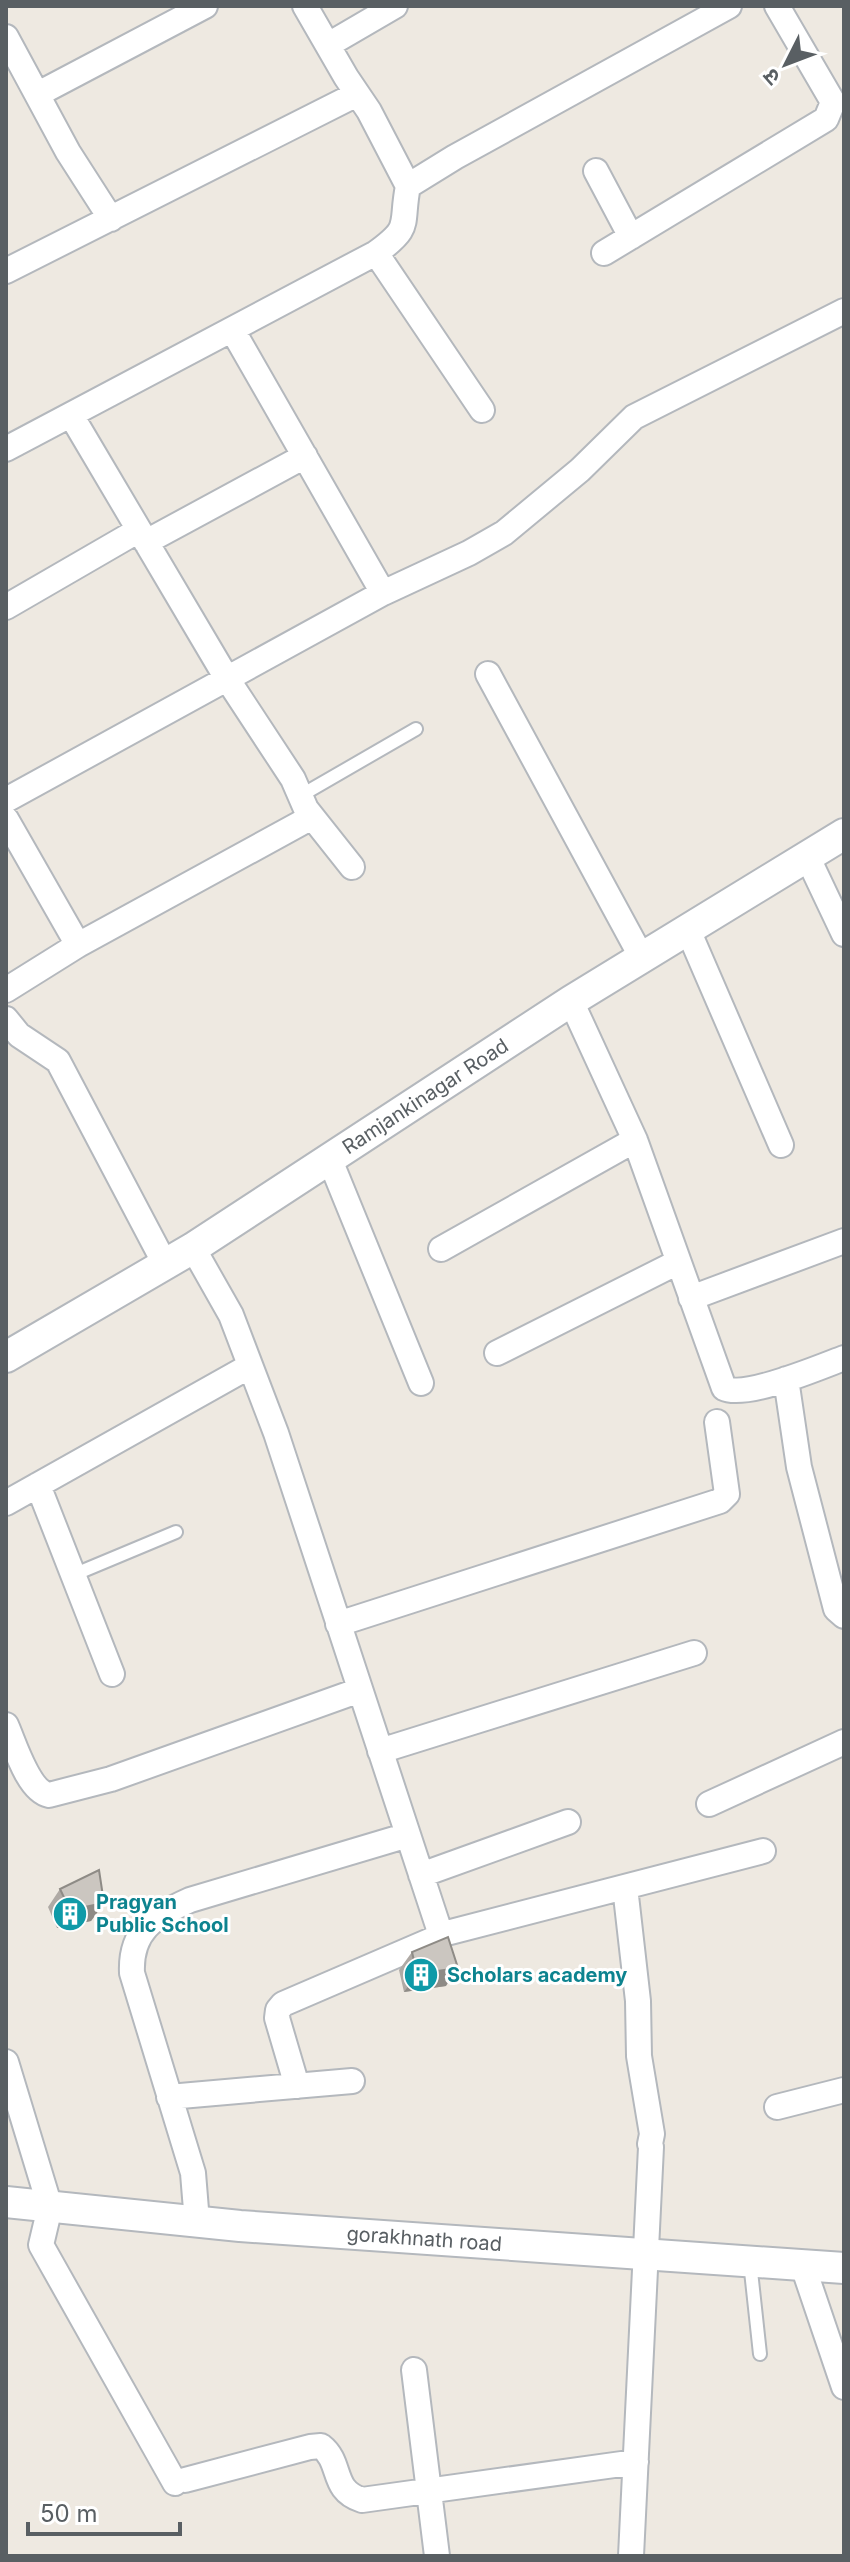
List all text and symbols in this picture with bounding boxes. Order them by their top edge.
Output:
north arrow [746,24,826,104]
text: उ [756,63,785,91]
street label: Ramjankinagar Road [338,1033,513,1159]
place label: Pragyan Public School [96,1890,229,1937]
building icon: Pragyan Public School [51,1895,89,1933]
building icon: Scholars academy [402,1956,440,1994]
place label: Scholars academy [447,1963,627,1987]
street label: gorakhnath road [346,2221,503,2256]
scale bar [28,2486,180,2536]
text: 50 m [40,2499,98,2528]

